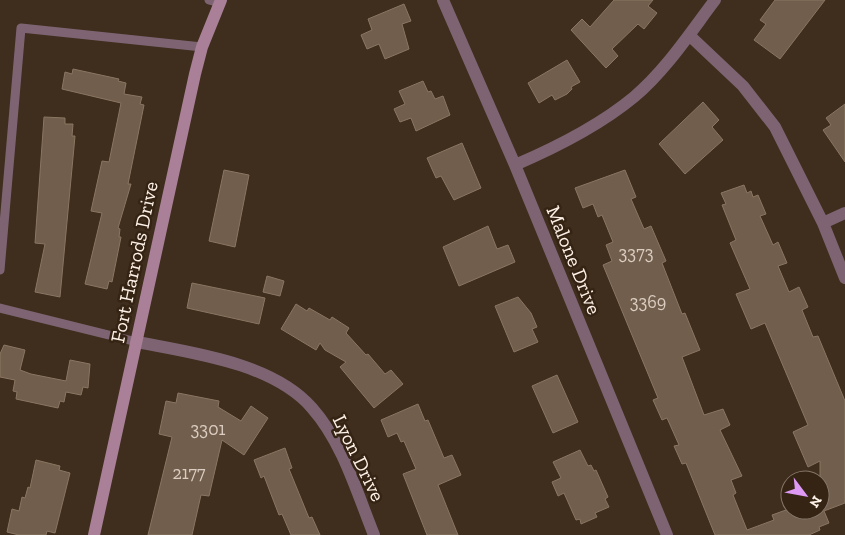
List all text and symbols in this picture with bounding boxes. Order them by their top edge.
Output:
street label: Fort Harrods Drive [105,179,163,345]
street label: Malone Drive [541,202,607,318]
house number: 3373 [619,242,654,264]
house number: 3369 [630,291,666,313]
street label: Lyon Drive [328,411,390,505]
house number: 3301 [191,418,226,440]
house number: 2177 [173,462,206,484]
north arrow [780,470,830,520]
text: N [805,493,826,511]

